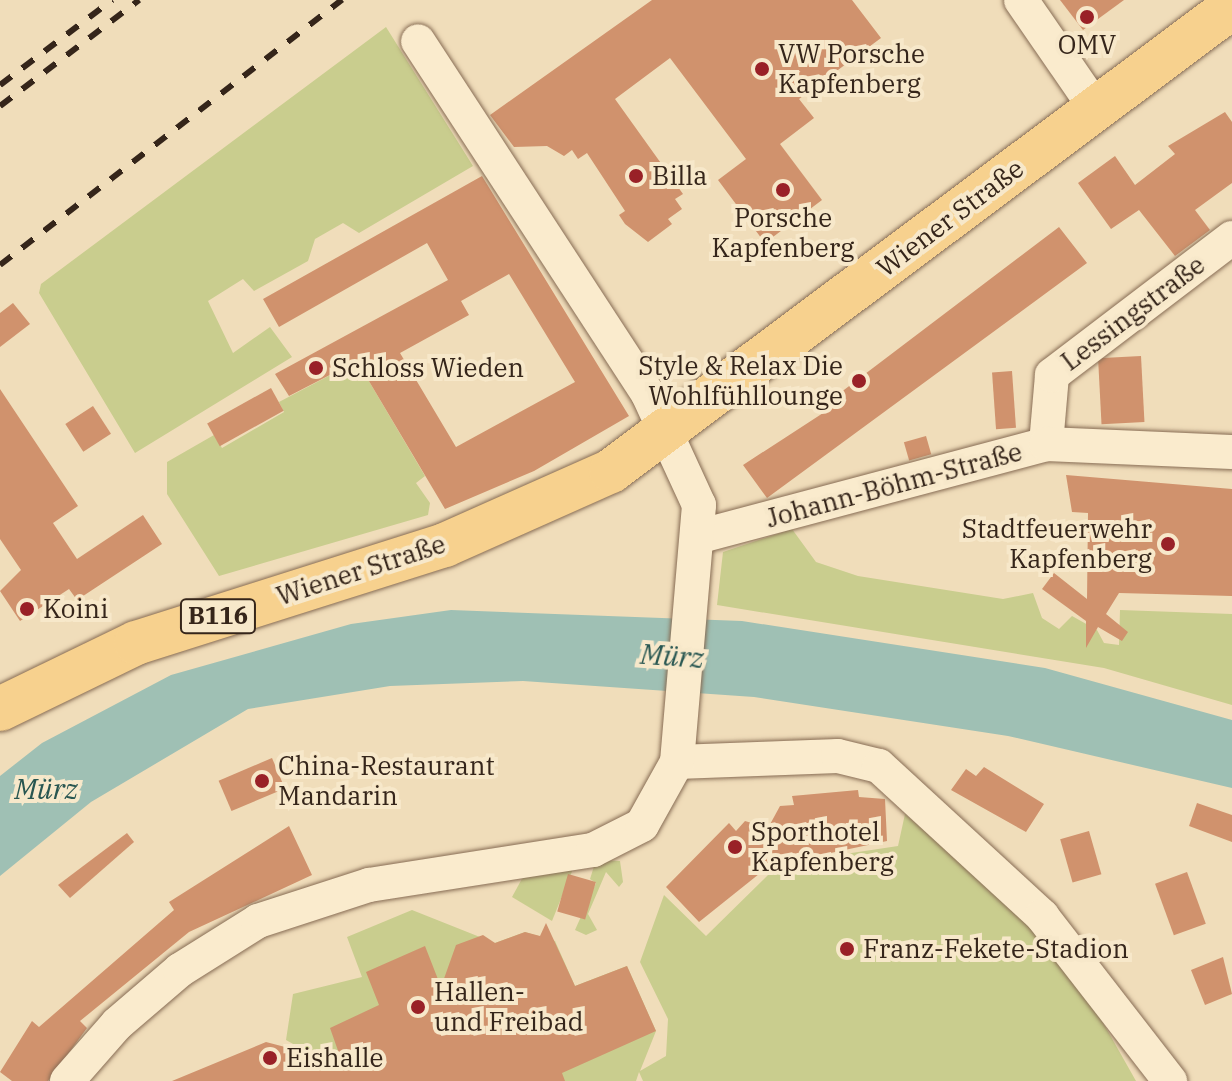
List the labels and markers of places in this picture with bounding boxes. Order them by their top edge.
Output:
marker: OMV [1078,8,1096,26]
place label: OMV [1058,29,1116,61]
place label: VW Porsche Kapfenberg [778,38,925,100]
marker: VW Porsche Kapfenberg [753,60,771,78]
place label: Billa [652,160,707,192]
marker: Billa [627,167,645,185]
marker: Porsche Kapfenberg [774,181,792,199]
place label: Porsche Kapfenberg [712,202,854,264]
place label: Style & Relax Die Wohlfühllounge [638,350,843,412]
place label: Schloss Wieden [332,352,524,384]
marker: Schloss Wieden [307,359,325,377]
marker: Style & Relax Die Wohlfühllounge [850,372,868,390]
place label: Stadtfeuerwehr Kapfenberg [962,513,1152,574]
marker: Stadtfeuerwehr Kapfenberg [1159,535,1177,553]
place label: Koini [43,593,108,625]
marker: Koini [18,600,36,618]
place label: China-Restaurant Mandarin [278,750,495,812]
marker: China-Restaurant Mandarin [253,772,271,790]
place label: Sporthotel Kapfenberg [751,816,894,878]
marker: Sporthotel Kapfenberg [726,838,744,856]
place label: Franz-Fekete-Stadion [863,933,1129,965]
marker: Franz-Fekete-Stadion [838,940,856,958]
place label: Hallen- und Freibad [434,976,584,1038]
marker: Hallen- und Freibad [409,998,427,1016]
place label: Eishalle [286,1042,383,1074]
marker: Eishalle [261,1049,279,1067]

